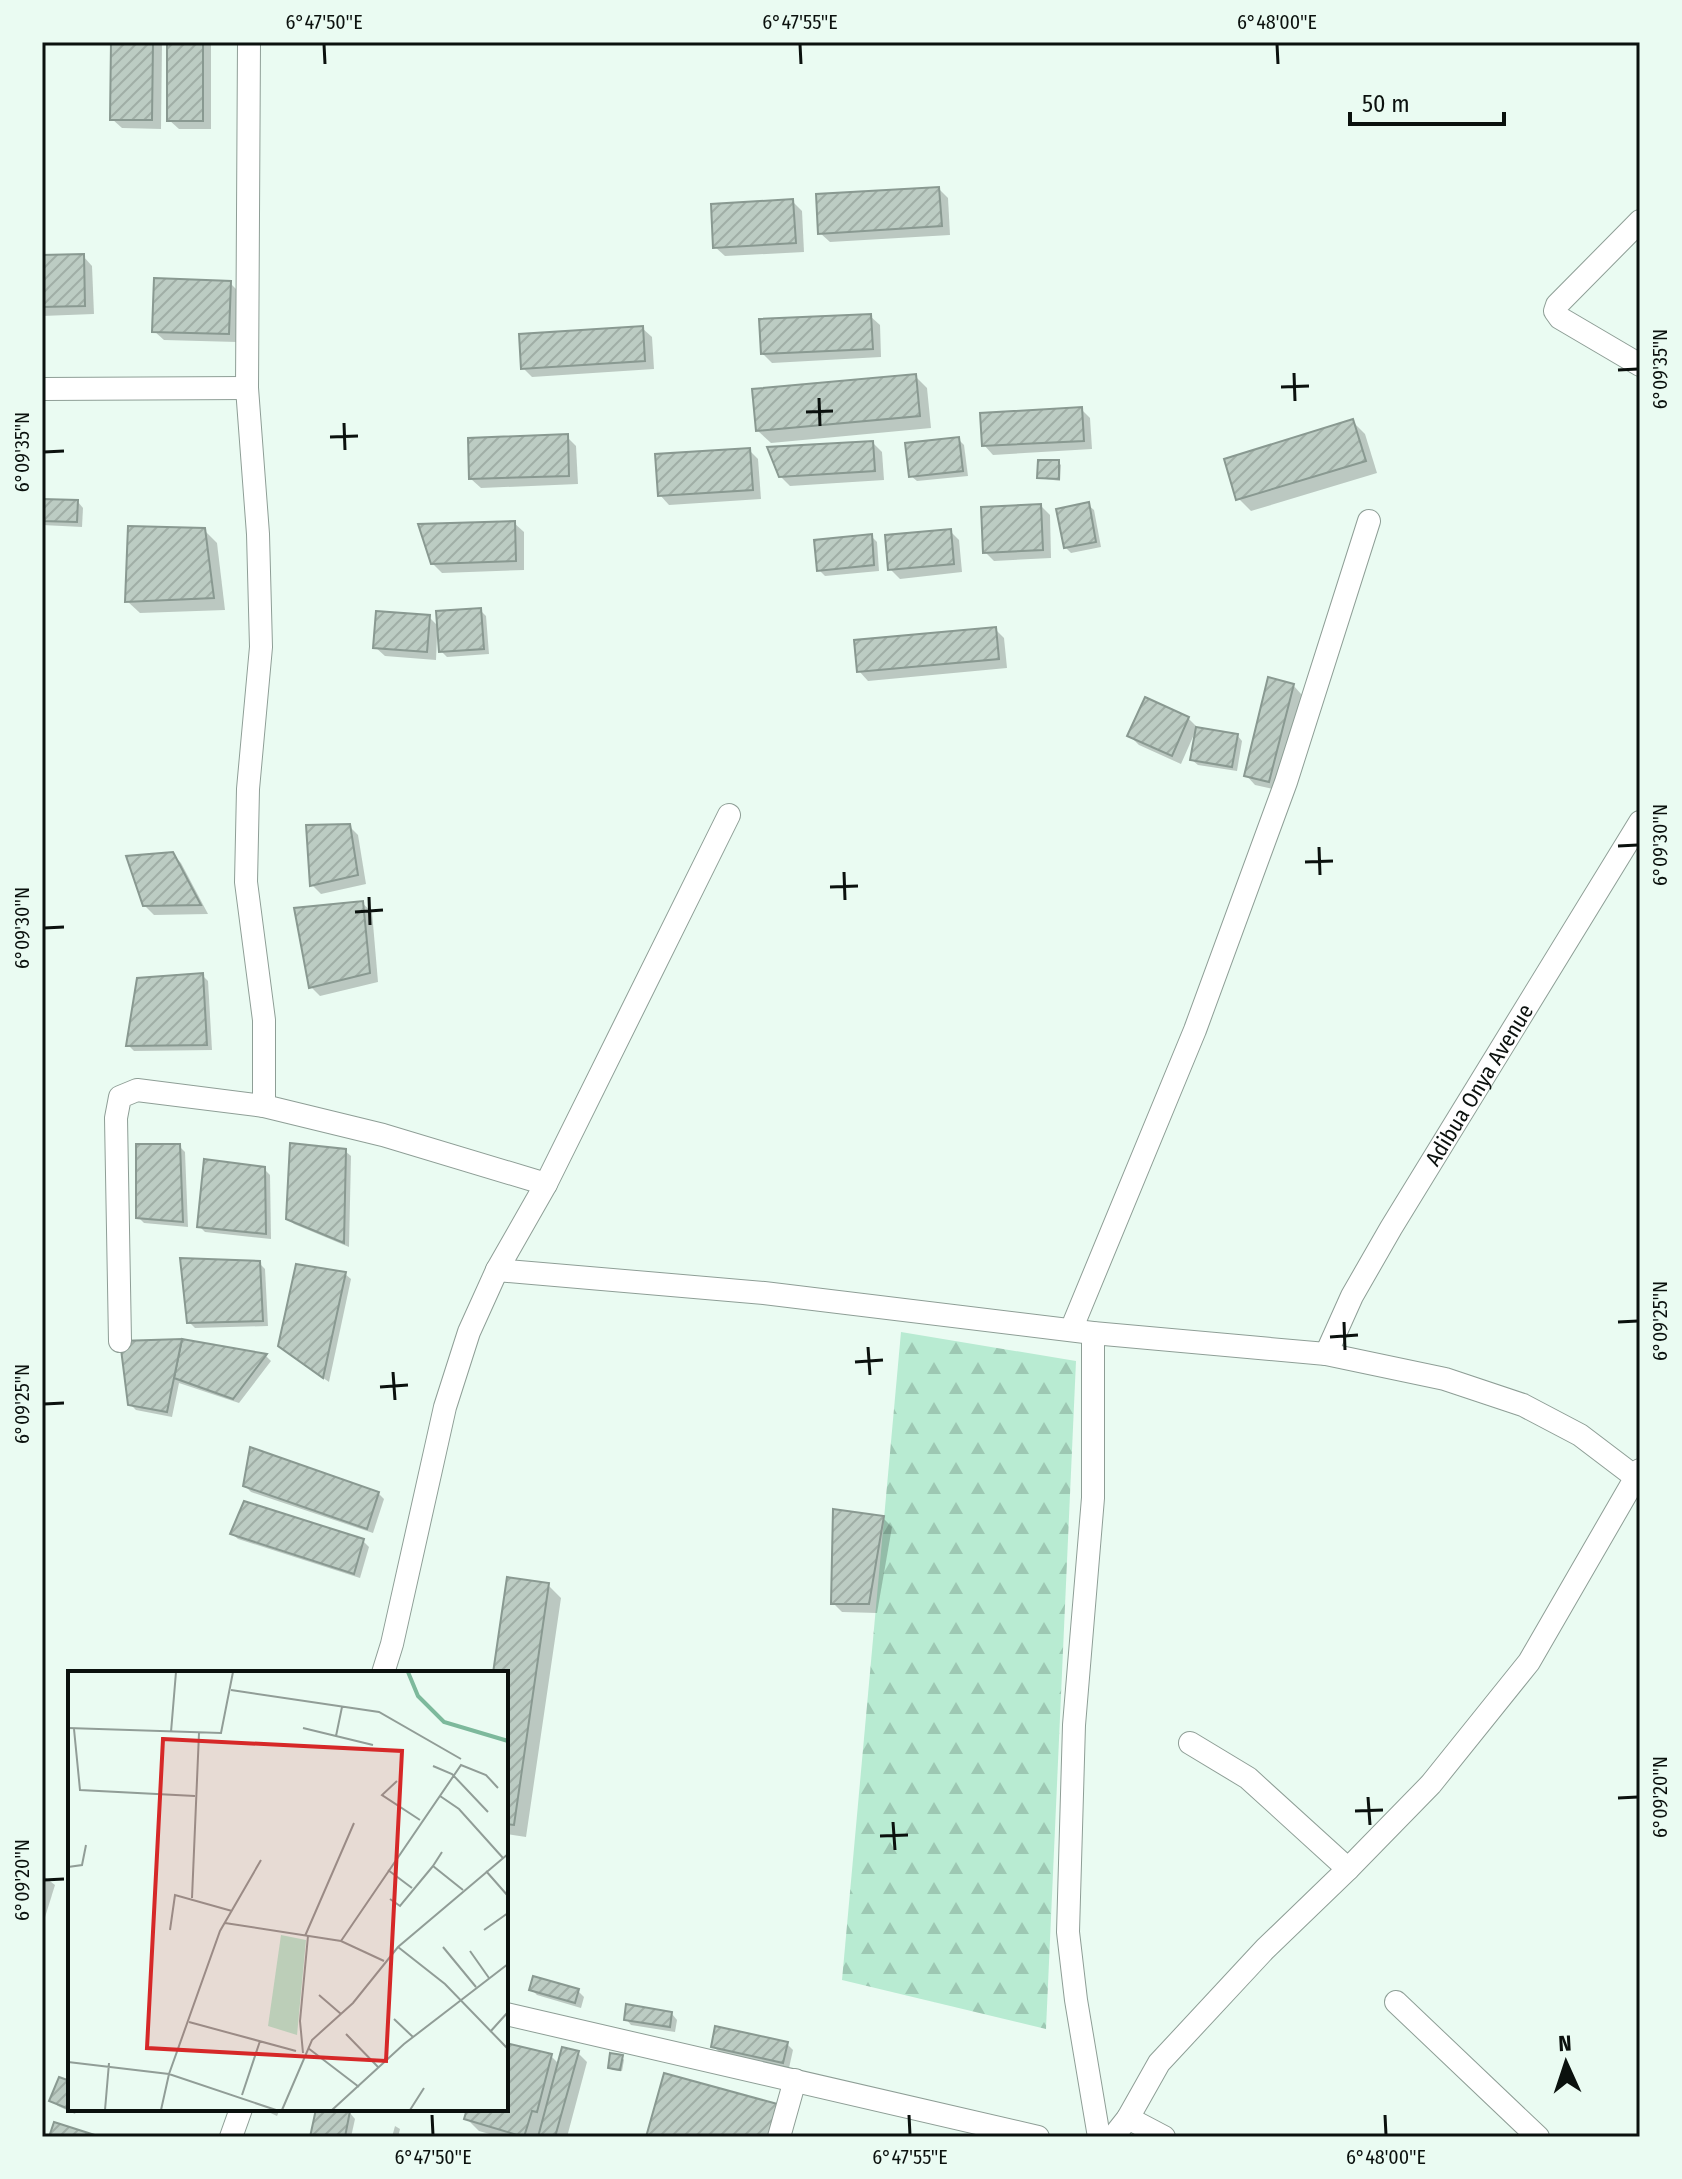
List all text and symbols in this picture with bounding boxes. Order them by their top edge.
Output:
text: 6°47'50"E [285,10,363,34]
text: 6°47'55"E [762,10,838,34]
text: 6°48'00"E [1237,10,1317,34]
scale bar [1350,76,1504,126]
text: 50 m [1362,90,1410,118]
text: 6°09'35"N [1648,329,1672,409]
text: 6°09'35"N [10,412,34,492]
text: 6°09'30"N [1648,804,1672,886]
text: 6°09'30"N [10,887,34,969]
street label: Adibua Onya Avenue [1419,999,1539,1171]
text: 6°09'25"N [1648,1281,1672,1361]
text: 6°09'25"N [10,1364,34,1444]
inset map [68,1671,508,2111]
text: 6°09'20"N [1648,1756,1672,1838]
text: 6°09'20"N [10,1839,34,1921]
north arrow [1526,2023,1606,2103]
text: N [1558,2030,1572,2057]
text: 6°47'50"E [394,2145,472,2169]
text: 6°47'55"E [872,2145,948,2169]
text: 6°48'00"E [1346,2145,1426,2169]

